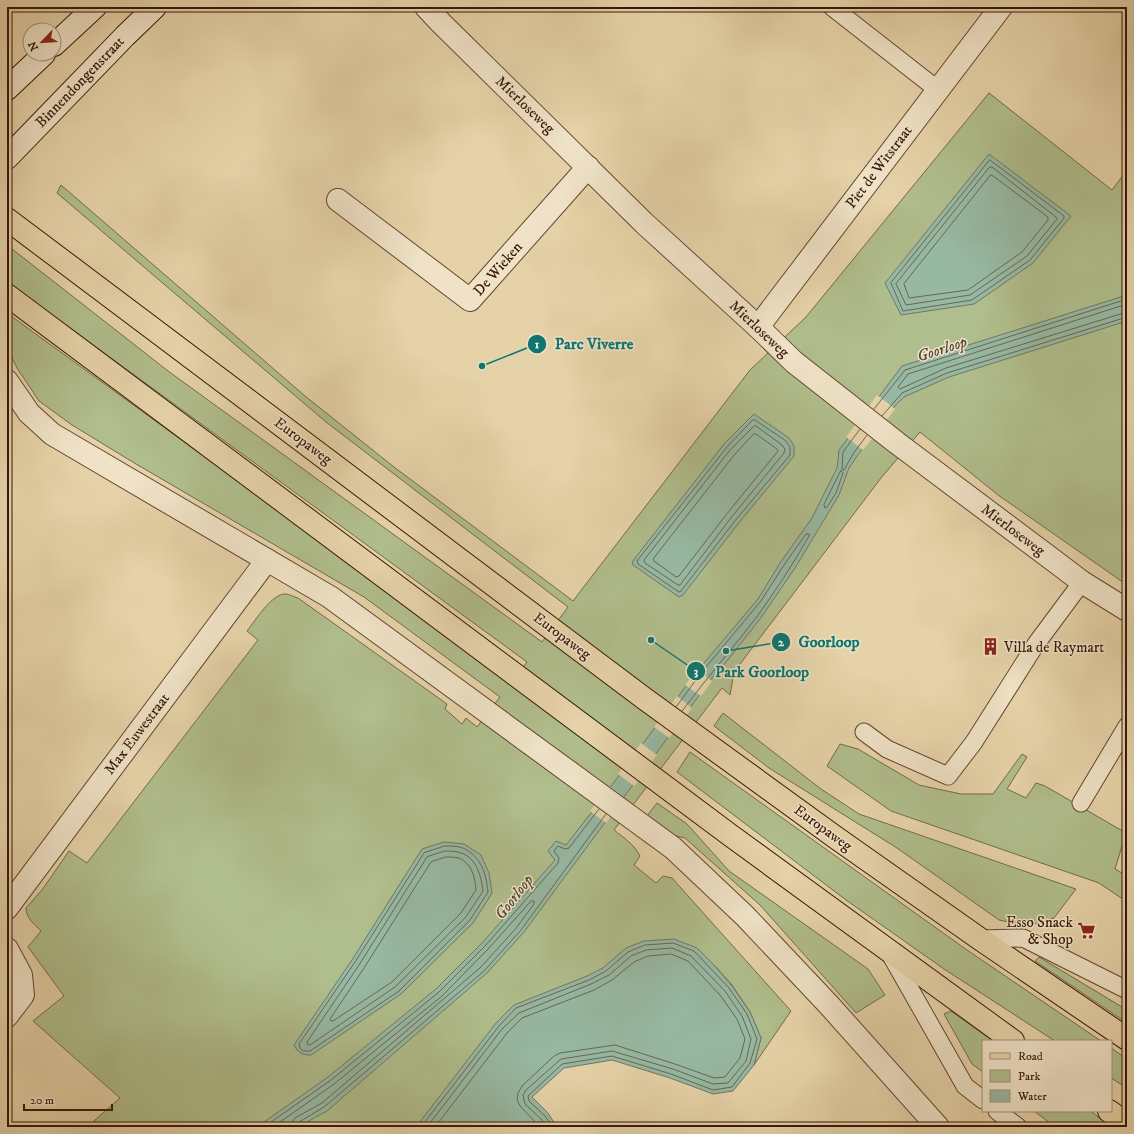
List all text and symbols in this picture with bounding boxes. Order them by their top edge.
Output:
north arrow [22,22,62,62]
street label: Binnendongenstraat [32,32,129,132]
text: N [26,39,42,53]
street label: Mierloseweg [491,72,559,138]
street label: Piet de Witstraat [842,122,916,212]
street label: De Wieken [469,238,527,300]
street label: Mierloseweg [725,296,794,362]
callout: Parc Viverre [527,330,641,358]
water label: Goorloop [914,332,970,366]
text: Parc Viverre [555,334,634,354]
text: 1 [535,337,540,352]
street label: Europaweg [270,413,336,469]
street label: Mierloseweg [977,500,1049,561]
street label: Europaweg [529,608,595,664]
callout: Goorloop [771,628,868,656]
text: Goorloop [799,632,859,652]
text: 2 [778,635,785,650]
building icon: Villa de Raymart [981,637,1001,657]
place label: Villa de Raymart [1003,638,1104,657]
callout: Park Goorloop [686,657,817,685]
text: Park Goorloop [715,662,809,682]
text: 3 [694,664,699,679]
street label: Max Euwestraat [100,689,174,779]
street label: Europaweg [790,800,857,856]
water label: Goorloop [490,871,538,923]
place label: Esso Snack & Shop [1006,913,1074,949]
supermarket icon: Esso Snack & Shop [1076,921,1096,941]
legend [982,1040,1112,1112]
text: Road [1018,1049,1043,1064]
text: Park [1018,1069,1040,1084]
scale bar [24,1086,112,1112]
text: Water [1017,1089,1047,1104]
text: 20 m [30,1093,54,1108]

